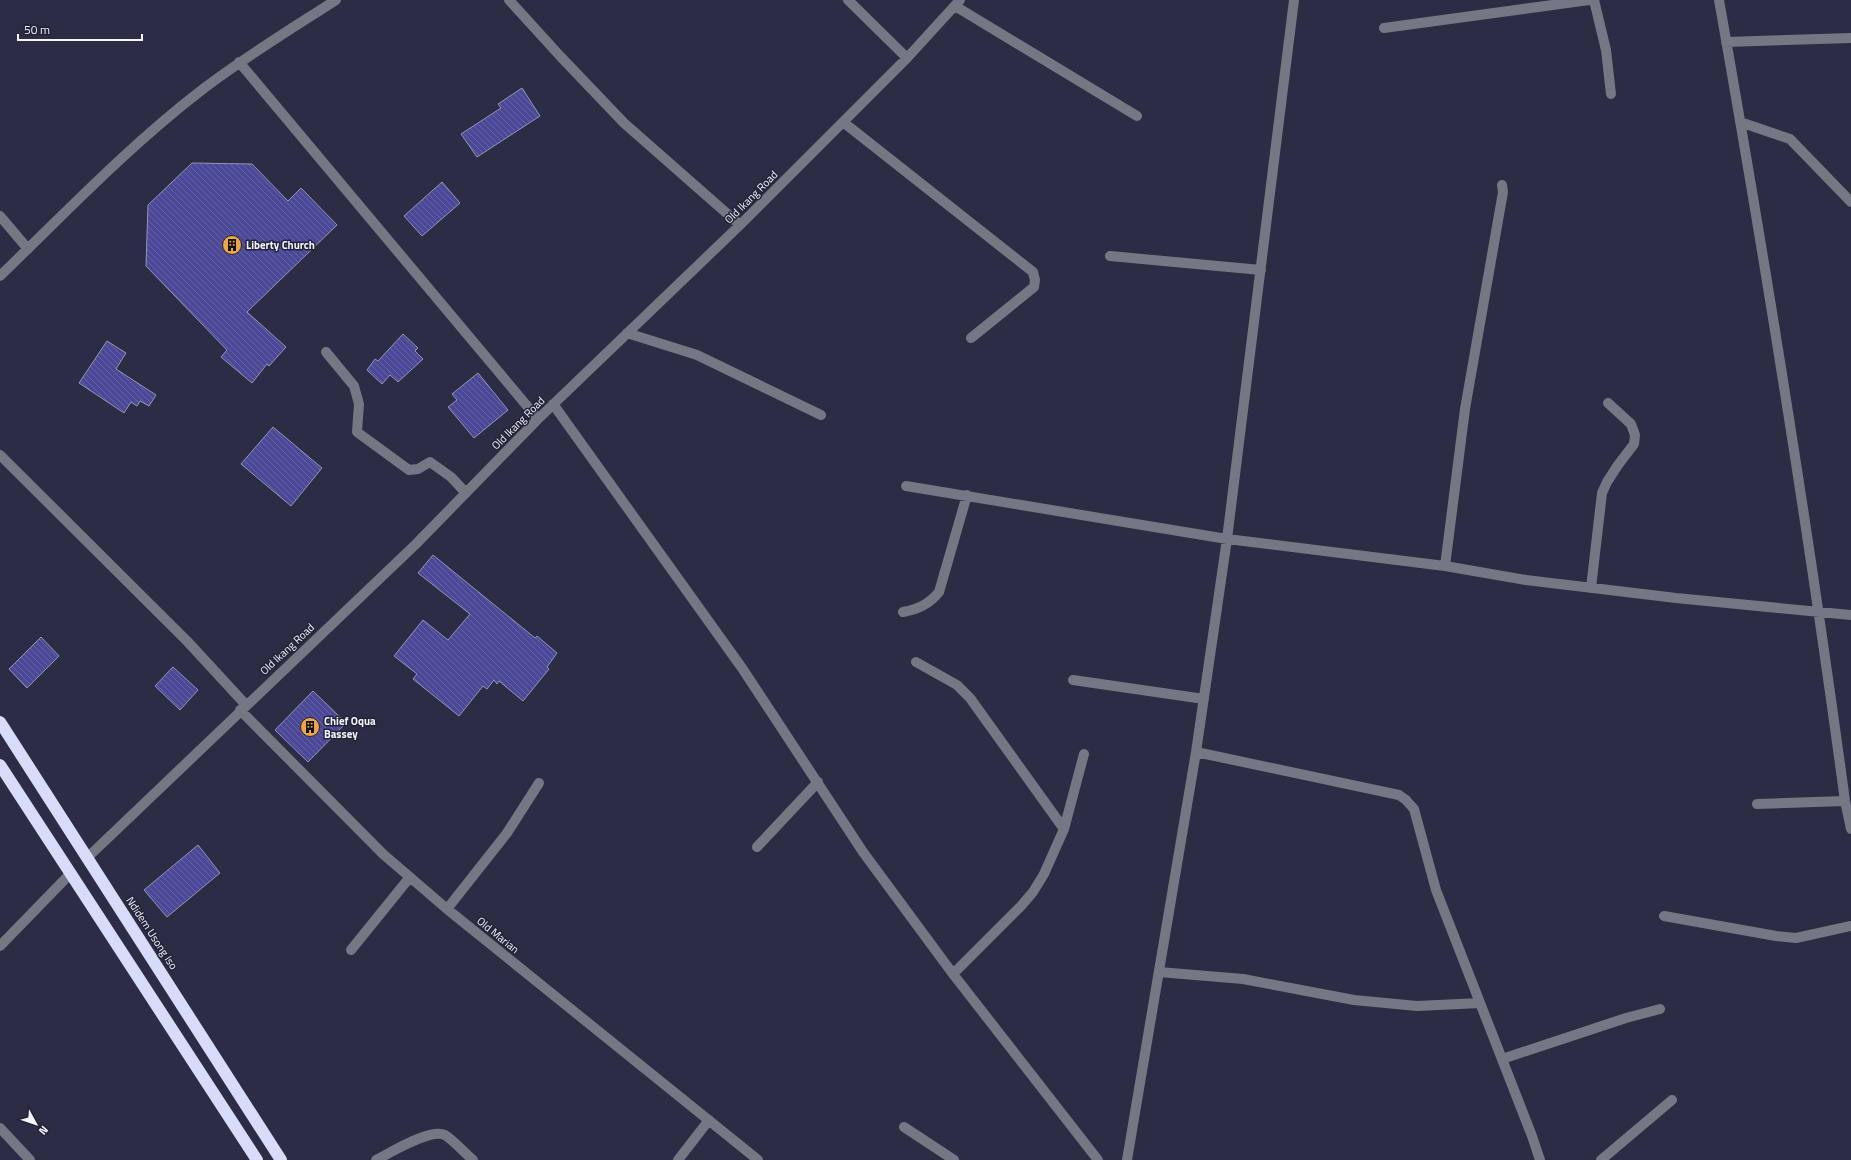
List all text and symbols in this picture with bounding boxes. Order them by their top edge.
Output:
scale bar [18,16,142,42]
text: 50 m [24,20,50,39]
street label: Old Ikang Road [721,167,781,227]
building icon: Liberty Church [221,234,243,256]
place label: Liberty Church [246,237,315,253]
street label: Old Ikang Road [488,393,548,453]
street label: Old Ikang Road [256,619,318,678]
place label: Chief Oqua Bassey [324,713,376,742]
building icon: Chief Oqua Bassey [299,716,321,738]
street label: Ndidem Usong Iso [122,893,182,973]
street label: Old Marian [473,913,523,957]
north arrow [16,1104,56,1144]
text: N [35,1122,52,1138]

